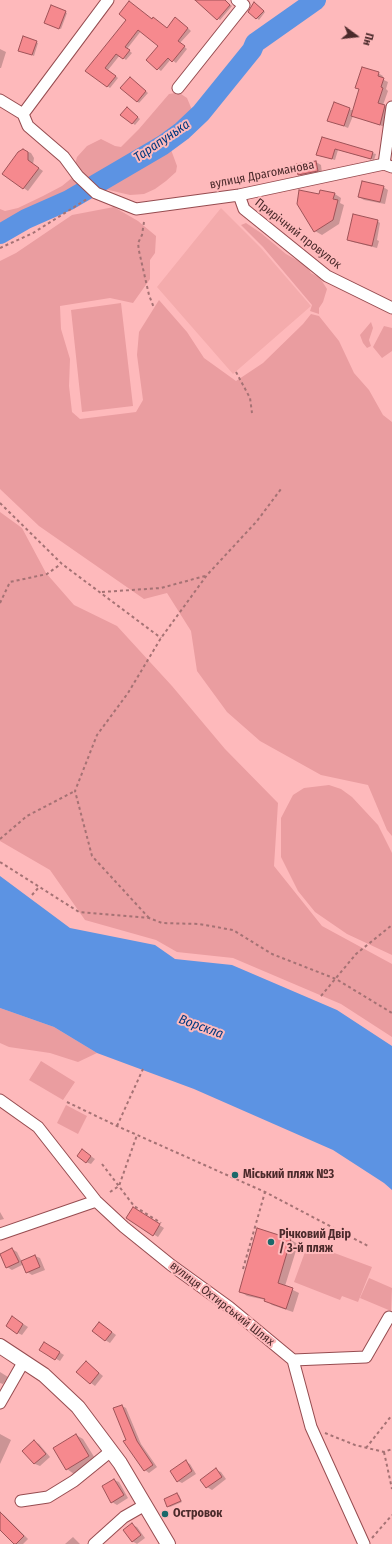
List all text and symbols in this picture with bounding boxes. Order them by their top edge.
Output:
north arrow [336,16,376,56]
text: Пн [360,32,376,47]
water label: Тарапунька [131,117,193,165]
street label: вулиця Драгоманова [209,158,315,192]
street label: Прирічний провулок [252,196,344,272]
water label: Ворскла [177,1012,225,1042]
place label: Міський пляж №3 [243,1168,334,1182]
marker: Міський пляж №3 [230,1170,240,1180]
place label: Річковий Двір / 3-й пляж [279,1228,351,1256]
marker: Річковий Двір / 3-й пляж [266,1237,276,1247]
street label: вулиця Охтирський Шлях [167,1259,277,1349]
place label: Островок [173,1507,222,1521]
marker: Островок [160,1509,170,1519]

